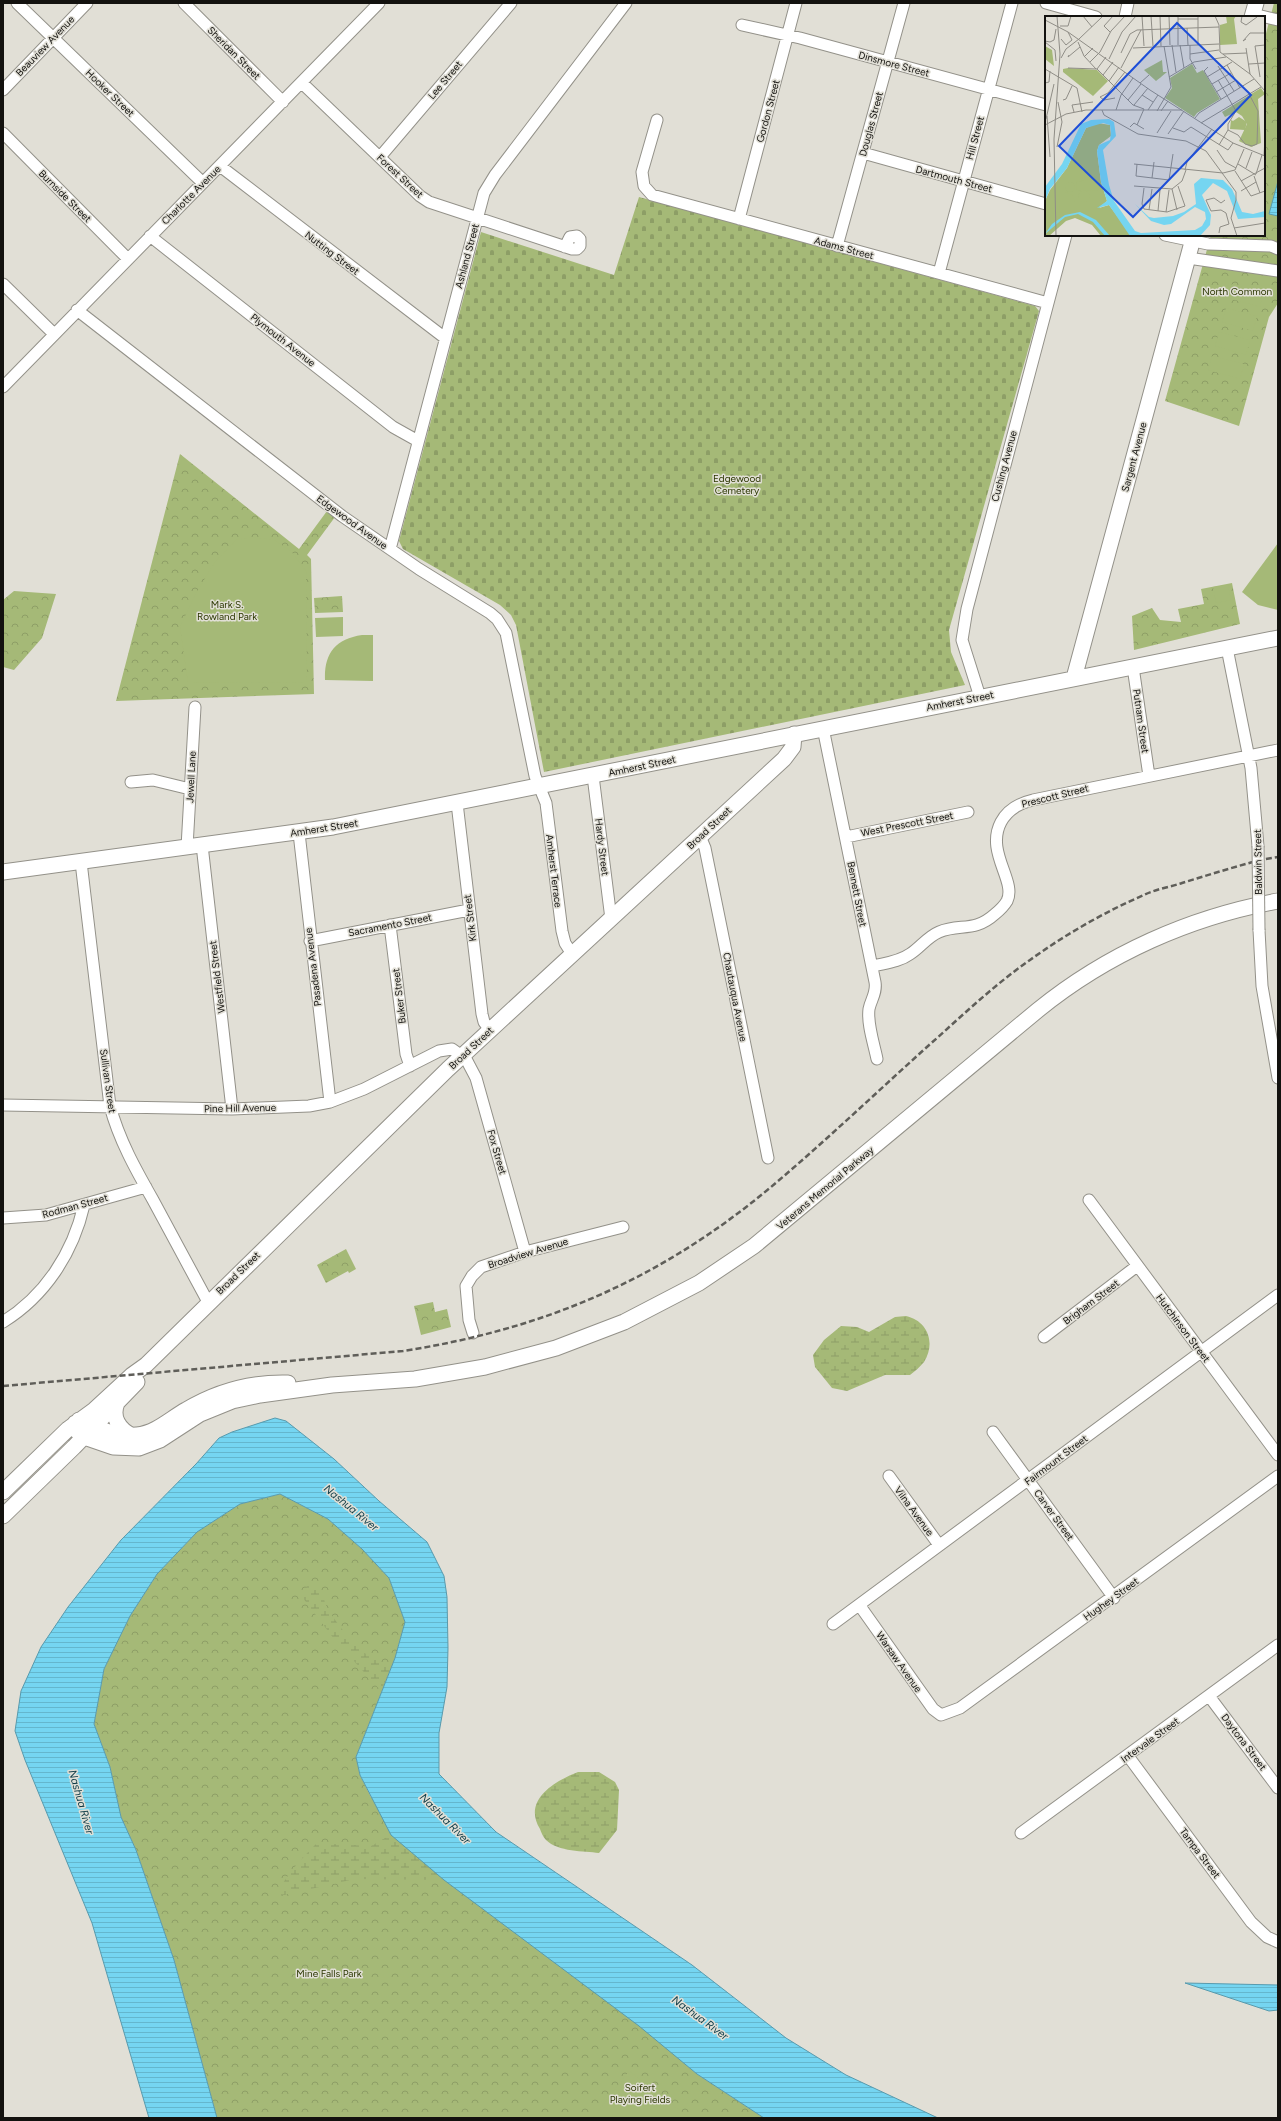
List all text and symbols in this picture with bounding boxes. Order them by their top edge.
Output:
street label: Beauview Avenue [13,13,78,79]
inset map [1045,16,1265,236]
street label: Sheridan Street [205,24,263,82]
street label: Dinsmore Street [857,48,931,80]
street label: Lee Street [425,58,465,102]
street label: Hooker Street [83,66,137,120]
street label: Gordon Street [753,78,783,144]
street label: Douglas Street [856,90,886,158]
street label: Hill Street [963,115,987,161]
street label: Forest Street [374,151,426,201]
street label: Charlotte Avenue [159,162,224,227]
street label: Dartmouth Street [914,163,994,196]
street label: Burnside Street [36,167,94,225]
street label: Ashland Street [452,222,482,290]
street label: Nutting Street [302,228,362,278]
street label: Adams Street [813,234,875,262]
park label: North Common [1202,285,1272,298]
street label: Plymouth Avenue [248,311,318,370]
street label: Sargent Avenue [1118,420,1150,493]
street label: Cushing Avenue [988,429,1020,503]
park label: Edgewood Cemetery [713,472,761,497]
street label: Edgewood Avenue [314,492,390,552]
park label: Mark S. Rowland Park [197,598,257,623]
street label: Amherst Street [925,688,995,714]
street label: Putnam Street [1130,688,1152,754]
street label: Jewell Lane [183,750,199,803]
street label: Amherst Street [607,752,677,779]
street label: Prescott Street [1020,781,1090,811]
street label: Broad Street [684,804,734,852]
street label: West Prescott Street [860,809,955,839]
street label: Amherst Street [289,816,359,840]
street label: Hardy Street [592,818,612,877]
street label: Baldwin Street [1251,829,1265,895]
street label: Amherst Terrace [543,834,565,909]
street label: Bennett Street [844,860,870,928]
street label: Kirk Street [461,894,479,942]
street label: Sacramento Street [347,910,433,939]
street label: Pasadena Avenue [302,927,324,1007]
street label: Westfield Street [206,940,228,1014]
street label: Chautauqua Avenue [720,951,750,1043]
street label: Buker Street [389,967,409,1024]
street label: Broad Street [446,1024,496,1072]
street label: Sullivan Street [97,1048,119,1114]
street label: Pine Hill Avenue [204,1101,277,1115]
street label: Fox Street [484,1128,510,1176]
street label: Veterans Memorial Parkway [774,1143,877,1233]
street label: Rodman Street [41,1191,110,1221]
street label: Broadview Avenue [486,1234,570,1271]
street label: Broad Street [213,1248,263,1297]
street label: Brigham Street [1060,1276,1122,1327]
street label: Hutchinson Street [1153,1291,1213,1365]
street label: Fairmount Street [1022,1432,1090,1488]
water label: Nashua River [321,1482,382,1535]
street label: Vilna Avenue [892,1484,937,1539]
street label: Carver Street [1031,1487,1077,1543]
street label: Hughey Street [1081,1574,1142,1624]
street label: Warsaw Avenue [873,1629,925,1695]
street label: Daytona Street [1218,1711,1270,1773]
street label: Intervale Street [1118,1714,1182,1766]
water label: Nashua River [66,1768,97,1837]
water label: Nashua River [417,1791,474,1848]
street label: Tampa Street [1177,1825,1223,1881]
park label: Mine Falls Park [296,1967,362,1980]
water label: Nashua River [669,1993,732,2044]
park label: Soifert Playing Fields [610,2081,671,2106]

